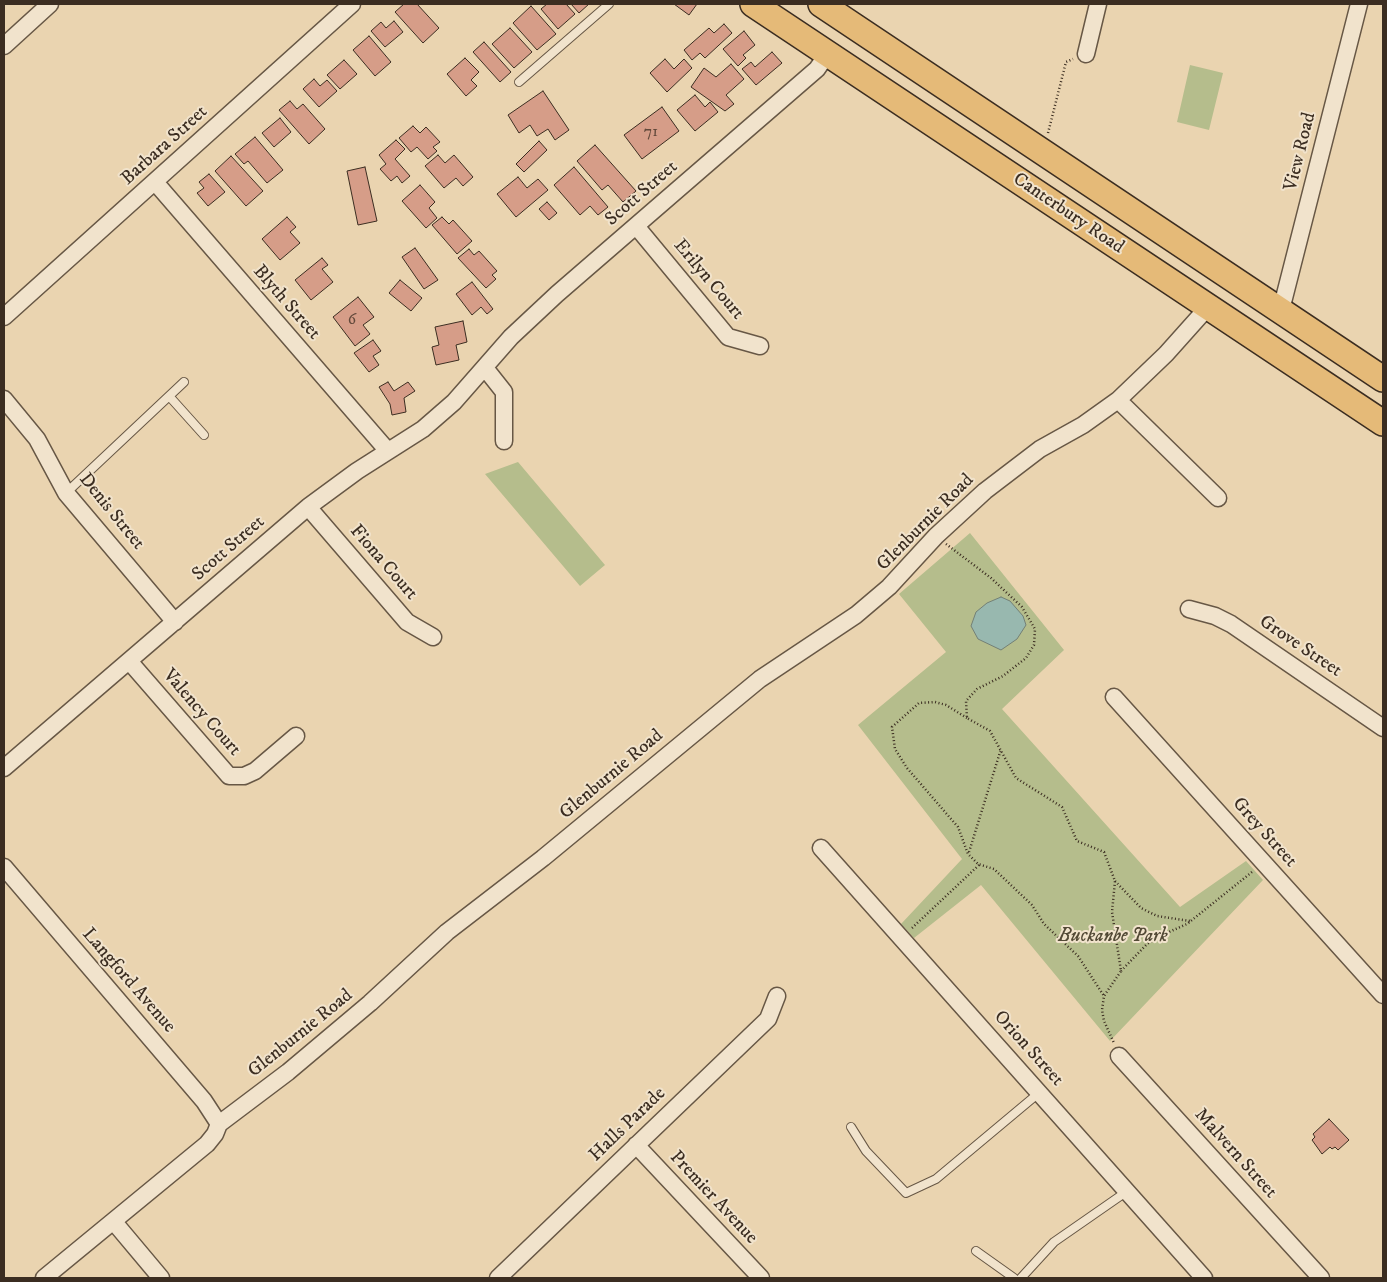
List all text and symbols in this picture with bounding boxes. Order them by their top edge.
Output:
street label: Barbara Street [117,101,213,191]
street label: View Road [1280,110,1322,194]
house number: 71 [644,123,658,143]
street label: Scott Street [601,156,683,232]
street label: Canterbury Road [1008,168,1128,260]
street label: Erilyn Court [668,235,748,325]
street label: Blyth Street [247,261,325,345]
house number: 6 [348,311,356,331]
street label: Denis Street [73,469,149,555]
street label: Glenburnie Road [873,470,979,576]
street label: Scott Street [188,511,270,587]
street label: Fiona Court [344,521,422,605]
street label: Grove Street [1254,611,1346,683]
street label: Valency Court [157,665,245,761]
street label: Glenburnie Road [556,725,668,825]
street label: Grey Street [1227,793,1301,873]
street label: Langford Avenue [76,924,180,1038]
park label: Buckanbe Park [1058,926,1168,948]
street label: Glenburnie Road [244,985,358,1083]
street label: Orion Street [988,1007,1068,1091]
street label: Halls Parade [585,1083,671,1167]
street label: Malvern Street [1189,1104,1281,1204]
street label: Premier Avenue [664,1147,762,1249]

